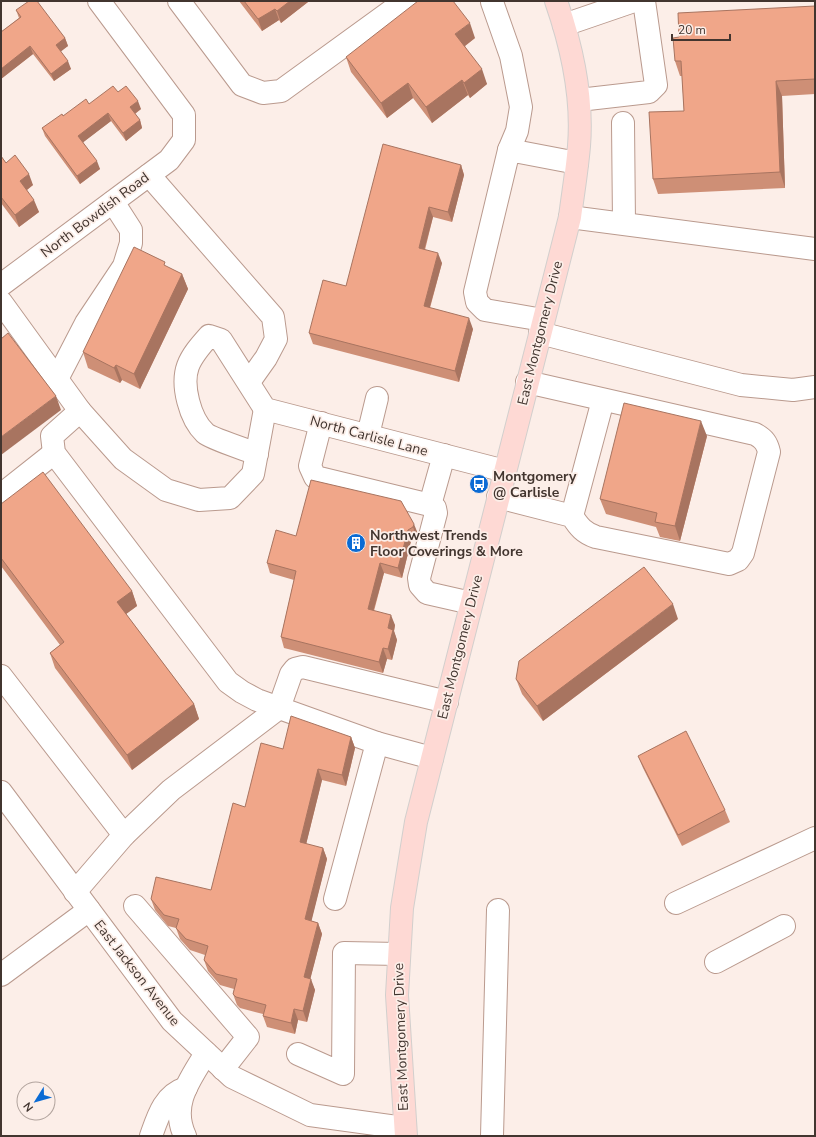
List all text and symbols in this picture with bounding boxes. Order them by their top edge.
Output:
scale bar [672,16,730,42]
text: 20 m [678,22,706,38]
street label: North Bowdish Road [37,168,153,262]
street label: East Montgomery Drive [513,259,567,407]
street label: North Carlisle Lane [308,411,430,461]
place label: Montgomery @ Carlisle [493,467,577,502]
bus stop icon: Montgomery @ Carlisle [468,473,490,495]
place label: Northwest Trends Floor Coverings & More [370,526,523,561]
building icon: Northwest Trends Floor Coverings & More [345,532,367,554]
street label: East Montgomery Drive [433,573,487,721]
street label: East Jackson Avenue [90,916,184,1030]
street label: East Montgomery Drive [389,963,413,1111]
north arrow [16,1081,56,1121]
text: N [20,1099,37,1115]

